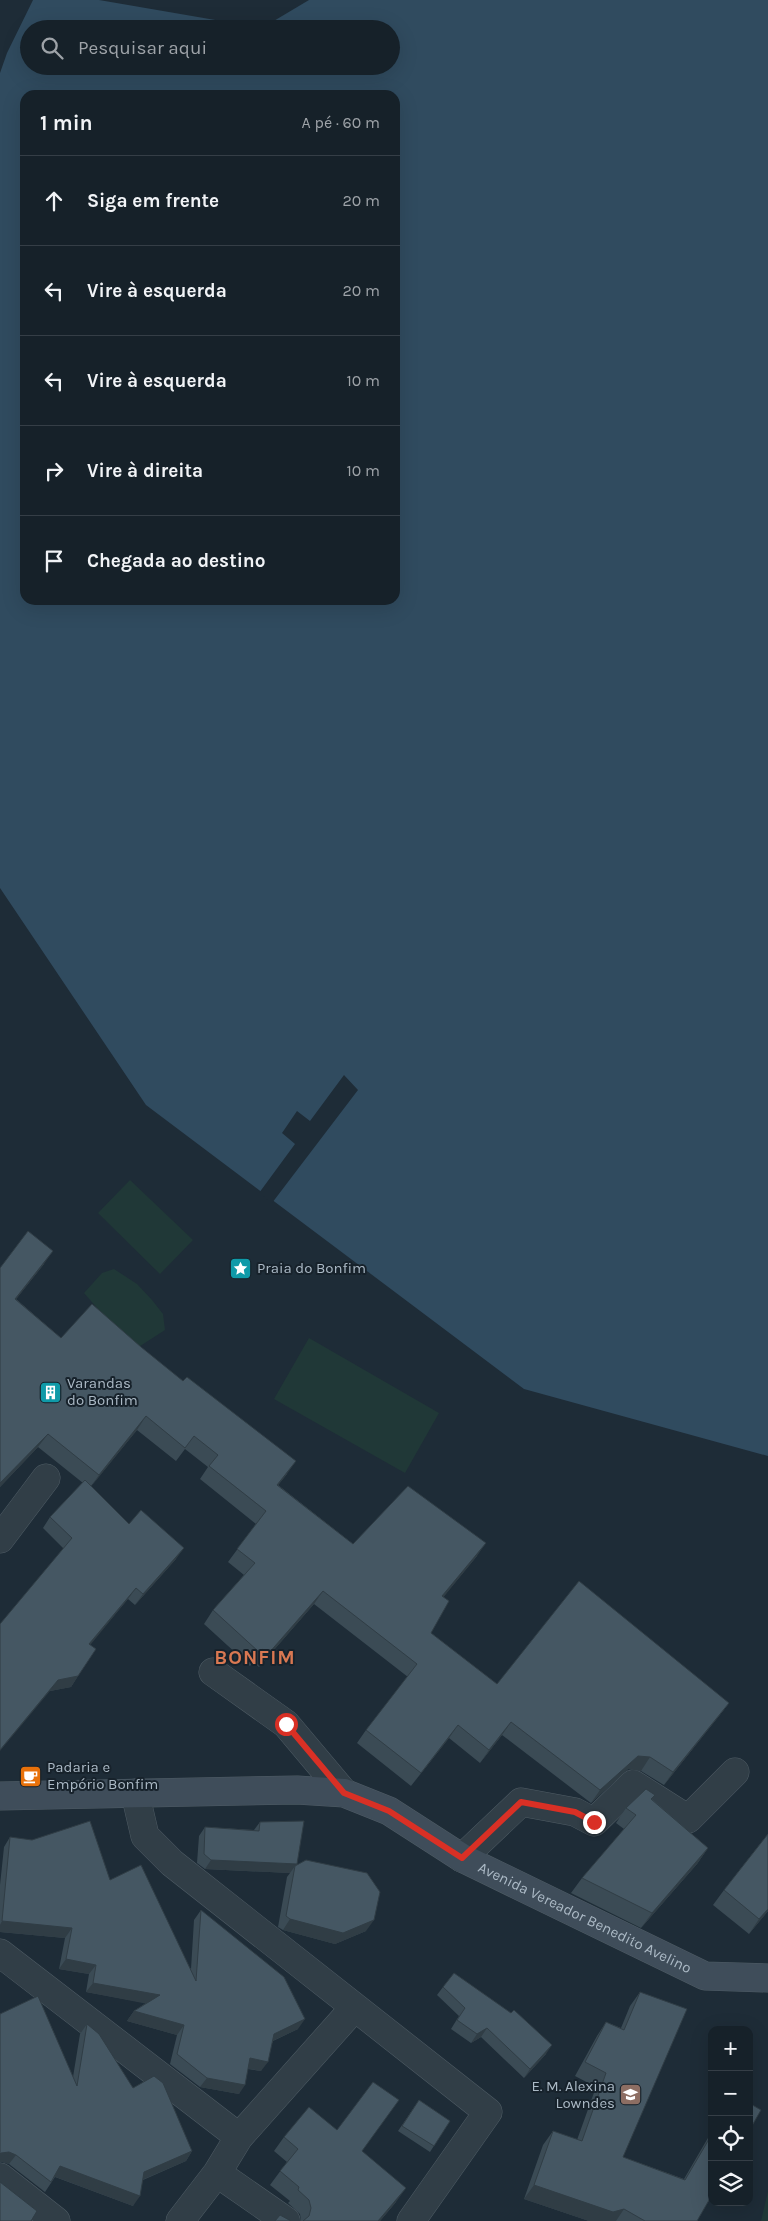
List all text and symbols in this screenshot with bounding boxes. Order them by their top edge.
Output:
search box [20,20,400,75]
icon: search [38,34,66,62]
text: Pesquisar aqui [78,37,207,59]
text: 1 min [40,111,93,135]
text: A pé · 60 m [302,113,380,132]
icon: ahead [40,187,68,215]
text: Siga em frente [87,190,219,212]
text: 20 m [342,191,380,210]
icon: left [40,277,68,305]
text: Vire à esquerda [87,280,227,302]
text: 20 m [342,281,380,300]
icon: left [40,367,68,395]
text: Vire à esquerda [87,370,227,392]
text: 10 m [346,371,380,390]
icon: right [40,457,68,485]
text: Vire à direita [87,460,203,482]
text: 10 m [346,461,380,480]
icon: arrive [40,547,68,575]
text: Chegada ao destino [87,550,265,572]
place icon: Praia do Bonfim [229,1256,253,1280]
place label: Praia do Bonfim [257,1259,366,1277]
place label: Varandas do Bonfim [67,1374,138,1409]
building icon: Varandas do Bonfim [39,1380,63,1404]
district label: BONFIM [214,1646,296,1669]
route start [275,1713,298,1736]
place label: Padaria e Empório Bonfim [47,1758,158,1793]
cafe icon: Padaria e Empório Bonfim [19,1764,43,1788]
route end [583,1811,606,1834]
street label: Avenida Vereador Benedito Avelino [475,1858,694,1977]
map controls [708,2026,753,2206]
button: + [708,2026,753,2071]
button: − [708,2071,753,2116]
place label: E. M. Alexina Lowndes [531,2077,615,2112]
school or university icon: E. M. Alexina Lowndes [619,2083,643,2107]
button: locate [708,2116,753,2161]
button: layers [708,2161,753,2206]

